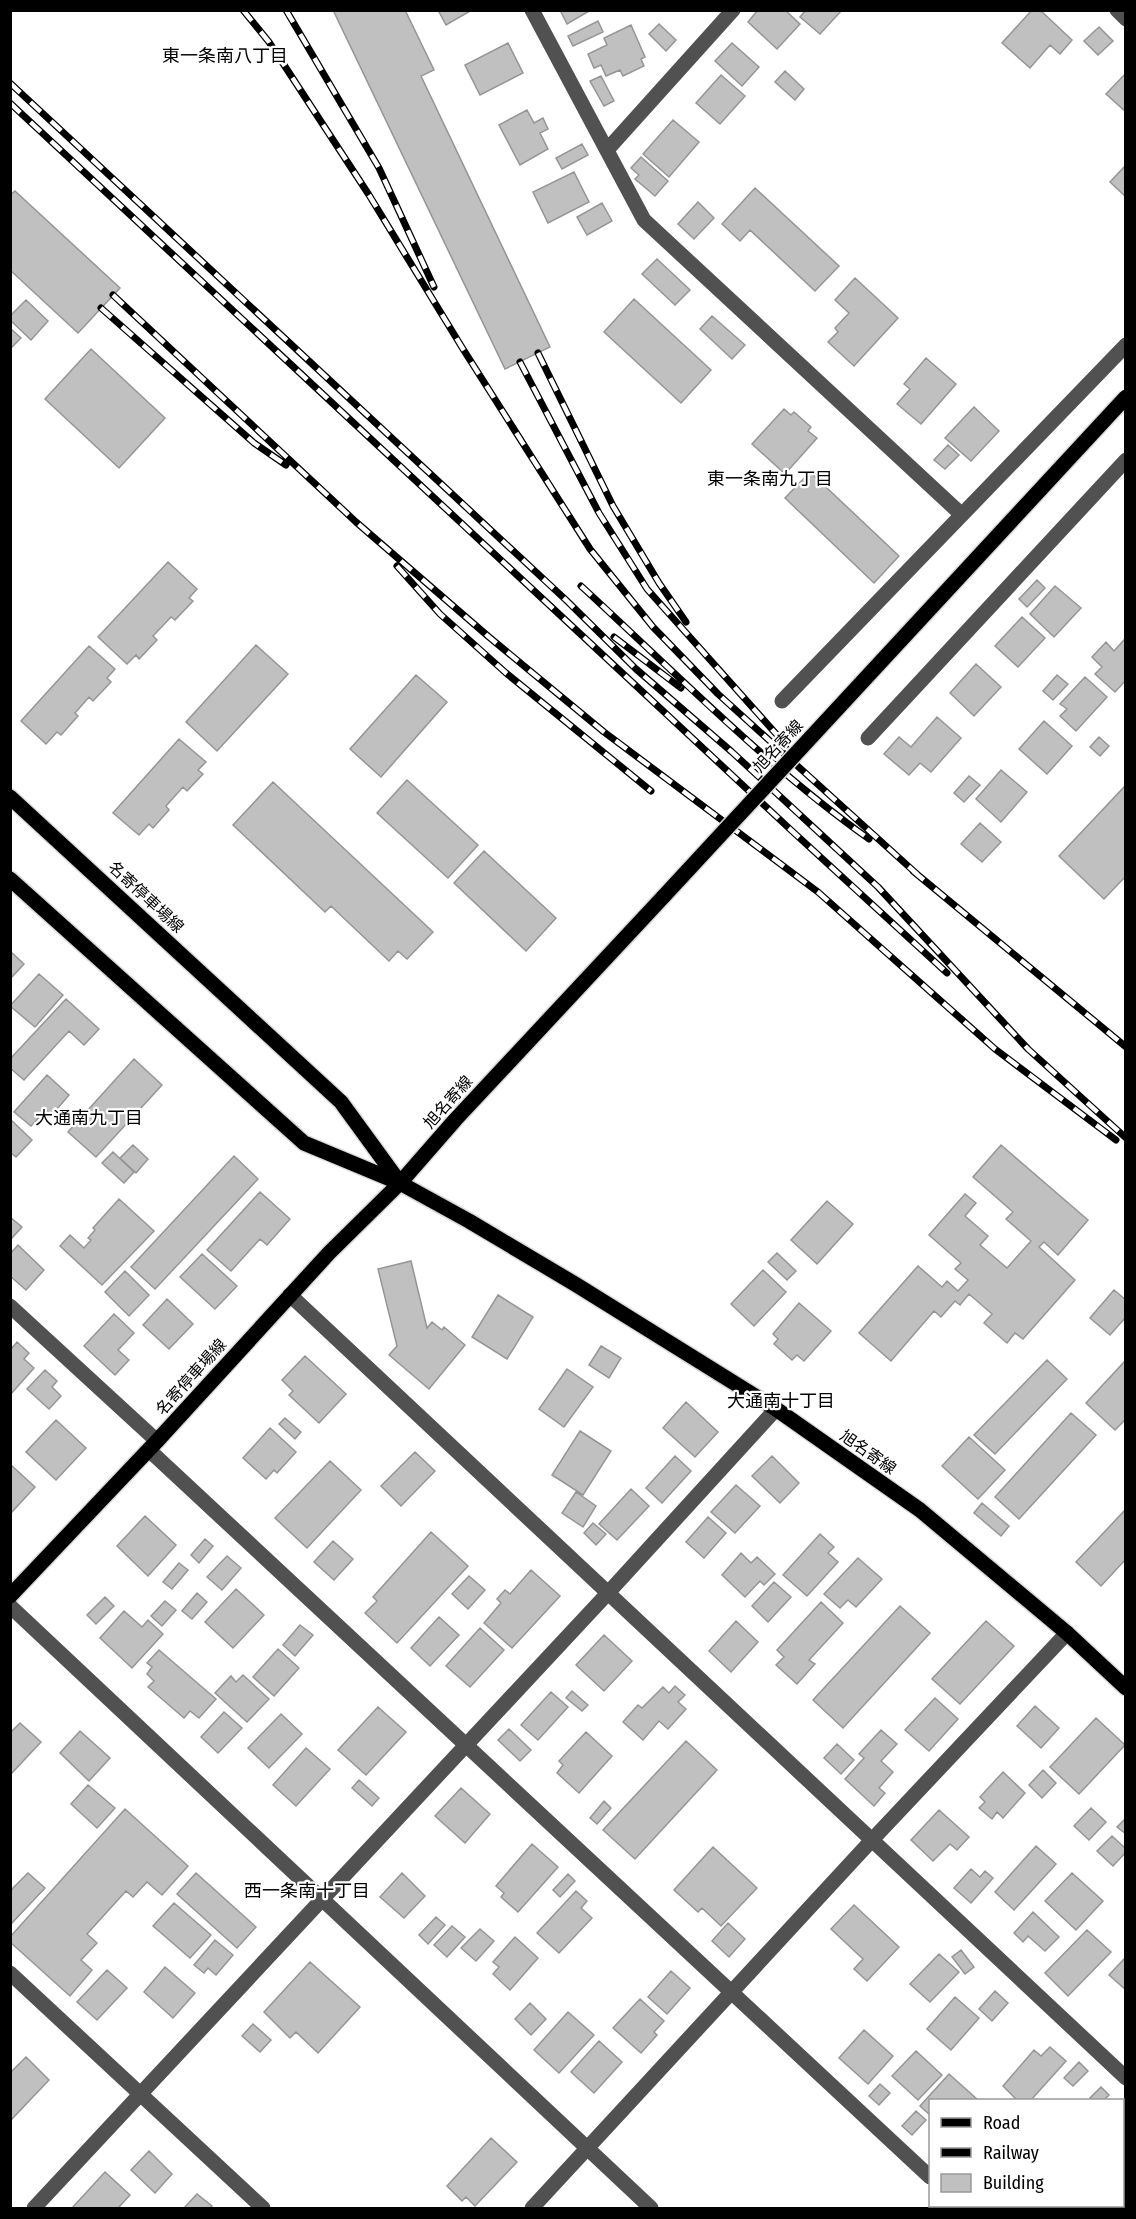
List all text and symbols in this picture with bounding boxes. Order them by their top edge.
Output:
district label: 東一条南八丁目 [162,45,288,67]
district label: 東一条南九丁目 [707,468,833,490]
street label: 旭名寄線 [749,716,807,776]
street label: 名寄停車場線 [104,857,188,937]
street label: 旭名寄線 [420,1072,476,1132]
district label: 大通南九丁目 [35,1107,143,1129]
street label: 名寄停車場線 [152,1335,230,1419]
district label: 大通南十丁目 [727,1390,835,1412]
street label: 旭名寄線 [836,1426,900,1478]
district label: 西一条南十丁目 [244,1880,370,1902]
legend [929,2099,1124,2207]
text: Road [983,2112,1020,2134]
text: Railway [983,2142,1039,2164]
text: Building [983,2172,1044,2194]

